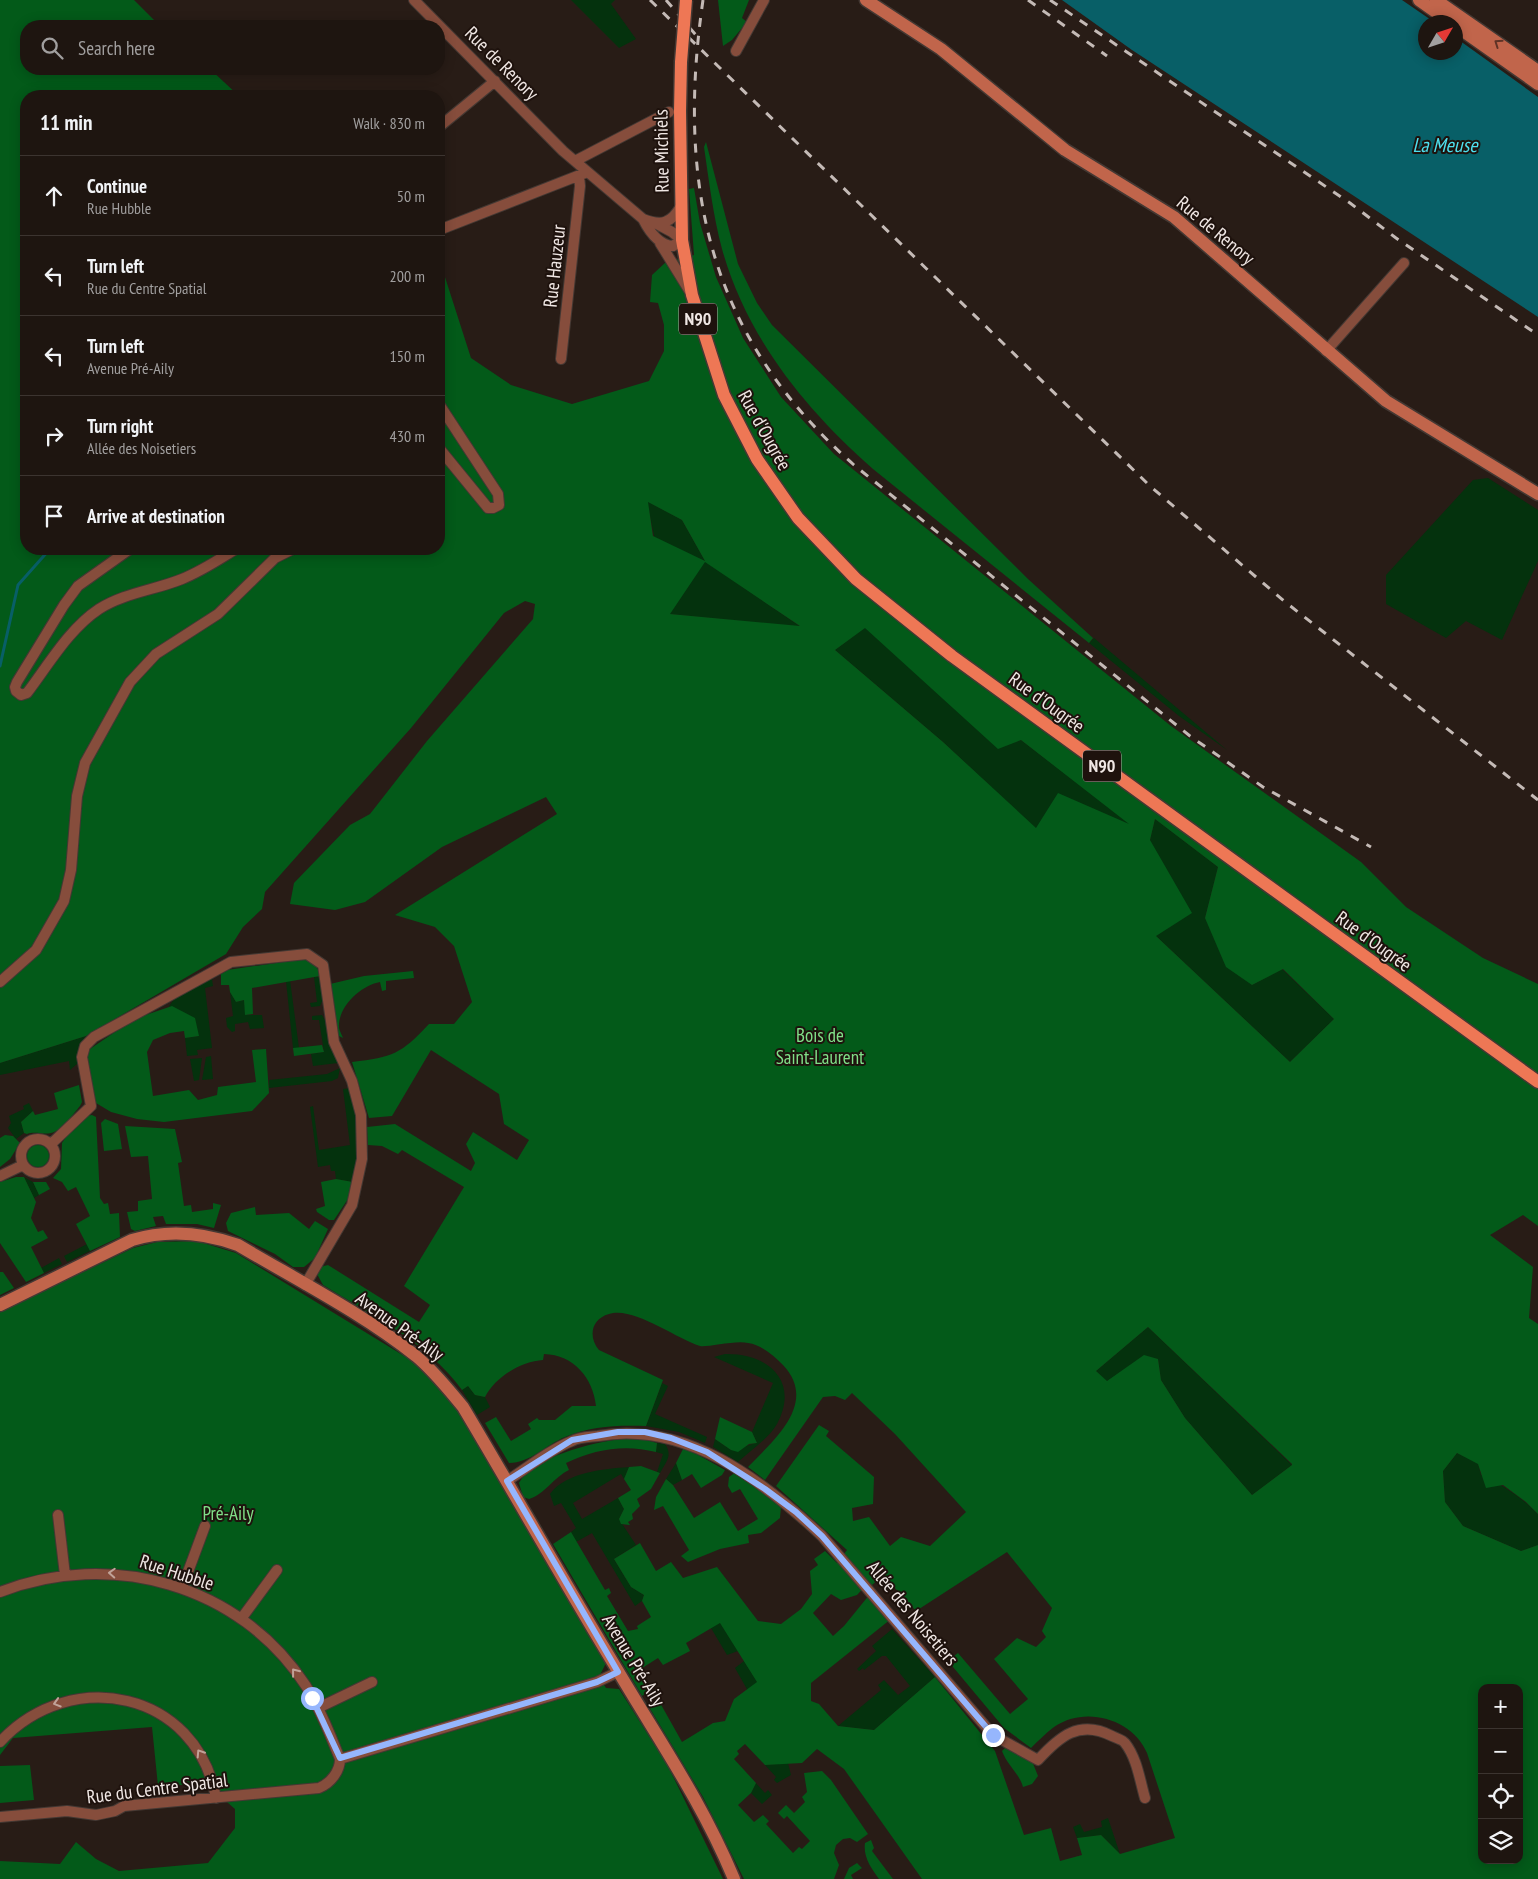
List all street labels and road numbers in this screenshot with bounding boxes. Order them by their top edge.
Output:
street label: Rue de Renory [460,21,544,105]
street label: Rue Michiels [648,109,674,193]
street label: Rue de Renory [1172,190,1261,270]
street label: Rue Hauzeur [538,223,570,309]
road number: N90 [679,304,717,334]
street label: Rue d'Ougrée [733,386,797,474]
street label: Rue d'Ougrée [1004,666,1090,738]
road number: N90 [1083,750,1121,781]
street label: Rue d'Ougrée [1331,905,1417,977]
street label: Avenue Pré-Aily [351,1286,450,1367]
street label: Rue Hubble [137,1549,217,1595]
street label: Allée des Noisetiers [862,1556,964,1670]
street label: Avenue Pré-Aily [597,1610,671,1711]
street label: Rue du Centre Spatial [85,1767,229,1809]

